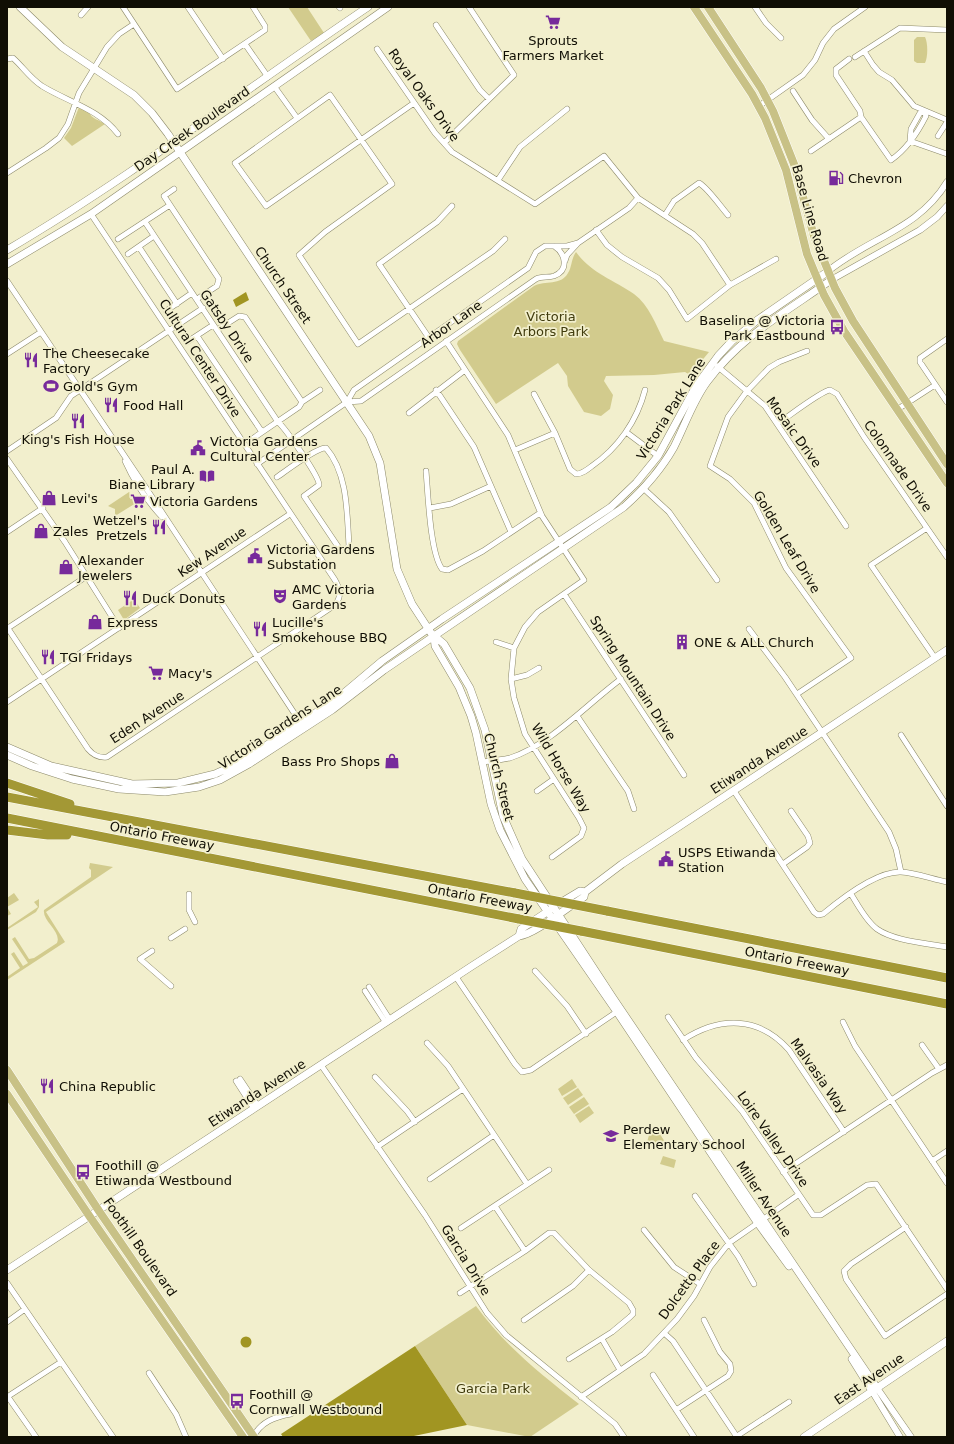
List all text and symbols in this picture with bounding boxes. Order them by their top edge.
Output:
supermarket icon: Sprouts Farmers Market [544,13,562,31]
place label: Sprouts Farmers Market [503,33,603,63]
street label: Royal Oaks Drive [385,46,463,144]
street label: Day Creek Boulevard [131,83,253,175]
street label: Base Line Road [789,163,831,263]
fuel station icon: Chevron [827,169,845,187]
place label: Chevron [848,171,902,186]
street label: Church Street [252,244,314,326]
street label: Gatsby Drive [197,287,257,365]
street label: Cultural Center Drive [156,296,244,420]
street label: Arbor Lane [417,297,485,351]
park label: Victoria Arbors Park [514,309,589,339]
place label: Baseline @ Victoria Park Eastbound [699,313,825,343]
bus stop icon: Baseline @ Victoria Park Eastbound [828,318,846,336]
place label: The Cheesecake Factory [42,346,150,376]
restaurant icon: The Cheesecake Factory [22,351,40,369]
street label: Victoria Park Lane [634,355,708,463]
sports icon: Gold's Gym [42,377,60,395]
place label: Gold's Gym [63,379,138,394]
street label: Mosaic Drive [763,394,825,470]
restaurant icon: Food Hall [102,396,120,414]
place label: Food Hall [123,398,183,413]
restaurant icon: King's Fish House [69,412,87,430]
street label: Colonnade Drive [861,417,935,515]
place label: King's Fish House [21,432,135,447]
place label: Victoria Gardens Cultural Center [210,434,318,464]
public building icon: Victoria Gardens Cultural Center [189,439,207,457]
place label: Paul A. Biane Library [109,462,195,492]
library icon: Paul A. Biane Library [198,467,216,485]
street label: Golden Leaf Drive [751,488,823,596]
shop icon: Levi's [40,489,58,507]
place label: Levi's [61,491,98,506]
supermarket icon: Victoria Gardens [129,492,147,510]
place label: Victoria Gardens [150,494,258,509]
place label: Wetzel's Pretzels [93,513,147,543]
restaurant icon: Wetzel's Pretzels [150,518,168,536]
shop icon: Zales [32,522,50,540]
place label: Zales [53,524,88,539]
street label: Kew Avenue [175,524,249,580]
place label: Victoria Gardens Substation [267,542,375,572]
public building icon: Victoria Gardens Substation [246,547,264,565]
place label: Alexander Jewelers [77,553,144,583]
shop icon: Alexander Jewelers [57,558,75,576]
place label: AMC Victoria Gardens [292,582,375,612]
theatre icon: AMC Victoria Gardens [271,587,289,605]
restaurant icon: Duck Donuts [121,589,139,607]
place label: Duck Donuts [142,591,226,606]
shop icon: Express [86,613,104,631]
street label: Spring Mountain Drive [587,613,679,743]
place label: Express [107,615,158,630]
place label: Lucille's Smokehouse BBQ [272,615,387,645]
restaurant icon: Lucille's Smokehouse BBQ [251,620,269,638]
building icon: ONE & ALL Church [673,633,691,651]
place label: ONE & ALL Church [694,635,814,650]
restaurant icon: TGI Fridays [39,648,57,666]
place label: TGI Fridays [59,650,132,665]
supermarket icon: Macy's [147,664,165,682]
place label: Macy's [168,666,213,681]
street label: Victoria Gardens Lane [216,682,344,772]
street label: Eden Avenue [107,688,187,746]
street label: Wild Horse Way [528,720,594,816]
street label: Etiwanda Avenue [708,723,810,797]
street label: Church Street [481,732,517,822]
shop icon: Bass Pro Shops [383,752,401,770]
place label: Bass Pro Shops [281,754,380,769]
street label: Ontario Freeway [108,818,216,854]
place label: USPS Etiwanda Station [678,845,776,875]
public building icon: USPS Etiwanda Station [657,850,675,868]
street label: Ontario Freeway [426,880,534,916]
street label: Ontario Freeway [743,943,851,979]
street label: Malvasia Way [787,1035,851,1117]
street label: Etiwanda Avenue [206,1056,308,1130]
restaurant icon: China Republic [38,1077,56,1095]
place label: China Republic [59,1079,156,1094]
street label: Loire Valley Drive [734,1088,812,1190]
place label: Perdew Elementary School [623,1122,745,1152]
school or university icon: Perdew Elementary School [602,1127,620,1145]
place label: Foothill @ Etiwanda Westbound [95,1158,232,1188]
street label: Miller Avenue [733,1158,795,1240]
bus stop icon: Foothill @ Etiwanda Westbound [74,1163,92,1181]
street label: Foothill Boulevard [100,1195,180,1299]
street label: Garcia Drive [438,1222,494,1298]
street label: Dolcetto Place [655,1238,723,1322]
street label: East Avenue [831,1350,907,1408]
park label: Garcia Park [456,1381,530,1396]
place label: Foothill @ Cornwall Westbound [249,1387,382,1417]
bus stop icon: Foothill @ Cornwall Westbound [228,1392,246,1410]

